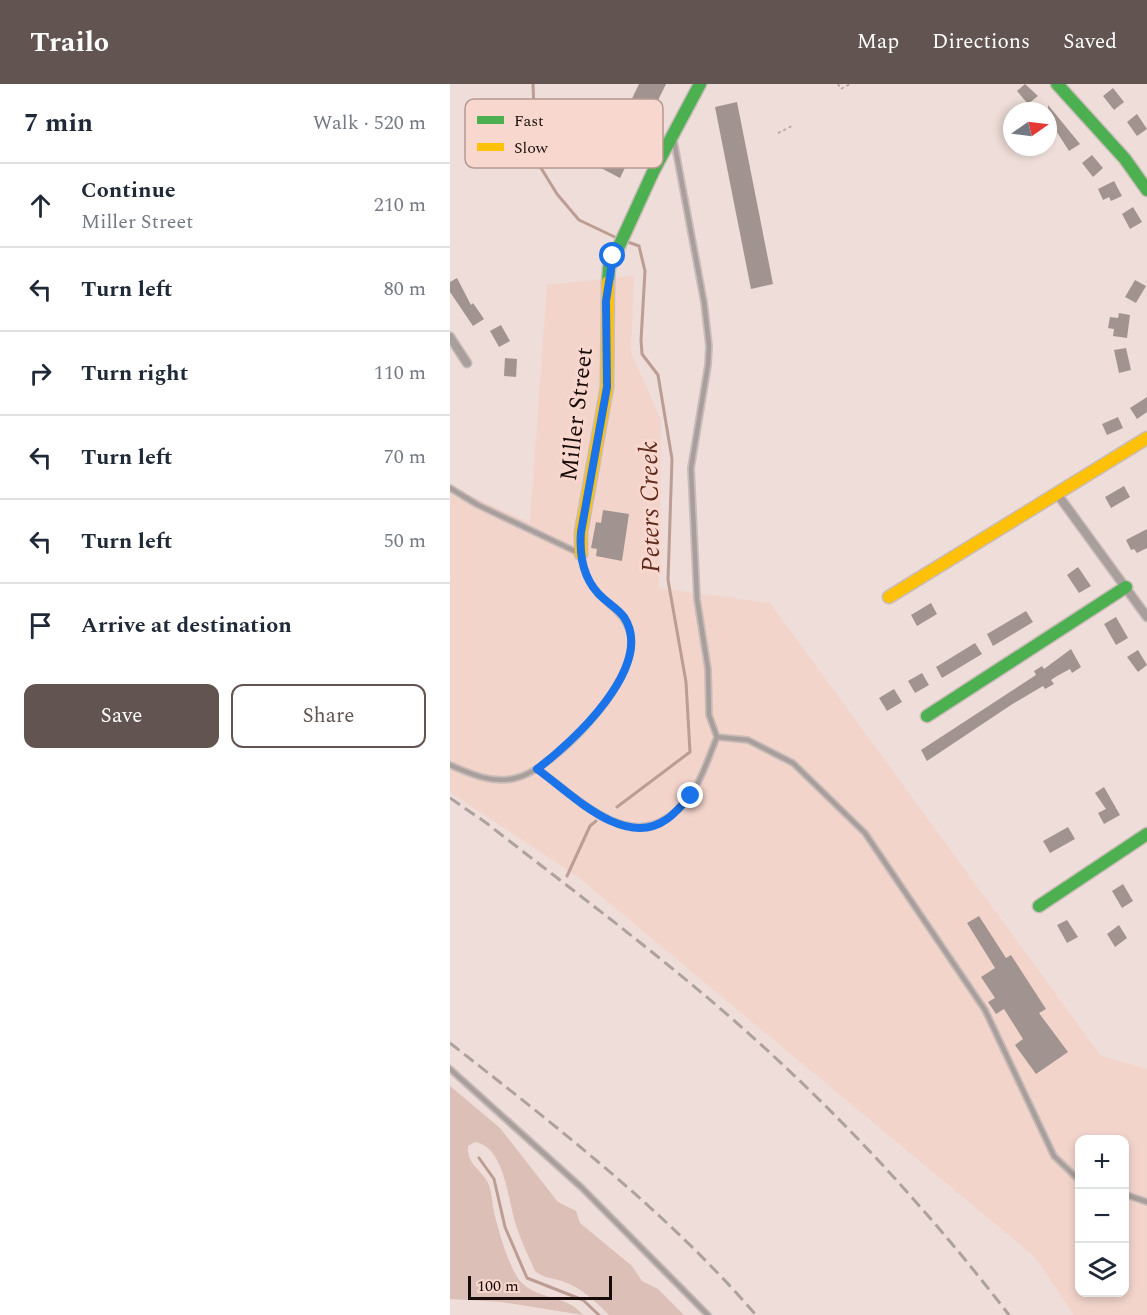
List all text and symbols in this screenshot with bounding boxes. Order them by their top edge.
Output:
text: Trailo [30,21,109,64]
text: Map [857,26,899,58]
text: Directions [932,26,1030,58]
text: Saved [1063,26,1117,58]
legend [465,99,663,168]
north arrow [1003,102,1057,156]
text: 7 min [24,103,93,143]
text: Walk · 520 m [313,108,426,138]
text: Fast [514,109,544,133]
text: Slow [514,136,549,160]
text: Continue [81,174,176,207]
icon: ahead [24,189,57,222]
text: 210 m [374,190,426,220]
text: Miller Street [81,207,193,237]
route start [599,242,625,268]
icon: left [24,273,57,306]
text: Turn left [81,273,173,306]
text: 80 m [384,274,426,304]
street label: Miller Street [551,345,603,483]
icon: right [24,357,57,390]
text: Turn right [81,357,188,390]
text: 110 m [374,358,426,388]
icon: left [24,441,57,474]
text: Turn left [81,441,173,474]
water label: Peters Creek [629,441,671,573]
text: 70 m [384,442,426,472]
icon: left [24,525,57,558]
text: Turn left [81,525,173,558]
text: 50 m [384,526,426,556]
icon: arrive [24,609,57,642]
text: Arrive at destination [81,609,292,642]
button: Save [24,684,219,748]
button: Share [231,684,426,748]
route end [677,782,703,808]
map controls [1075,1135,1129,1297]
button: + [1075,1135,1129,1189]
button: − [1075,1189,1129,1243]
button: layers [1075,1243,1129,1297]
scale bar [468,1273,612,1300]
text: 100 m [477,1274,519,1298]

